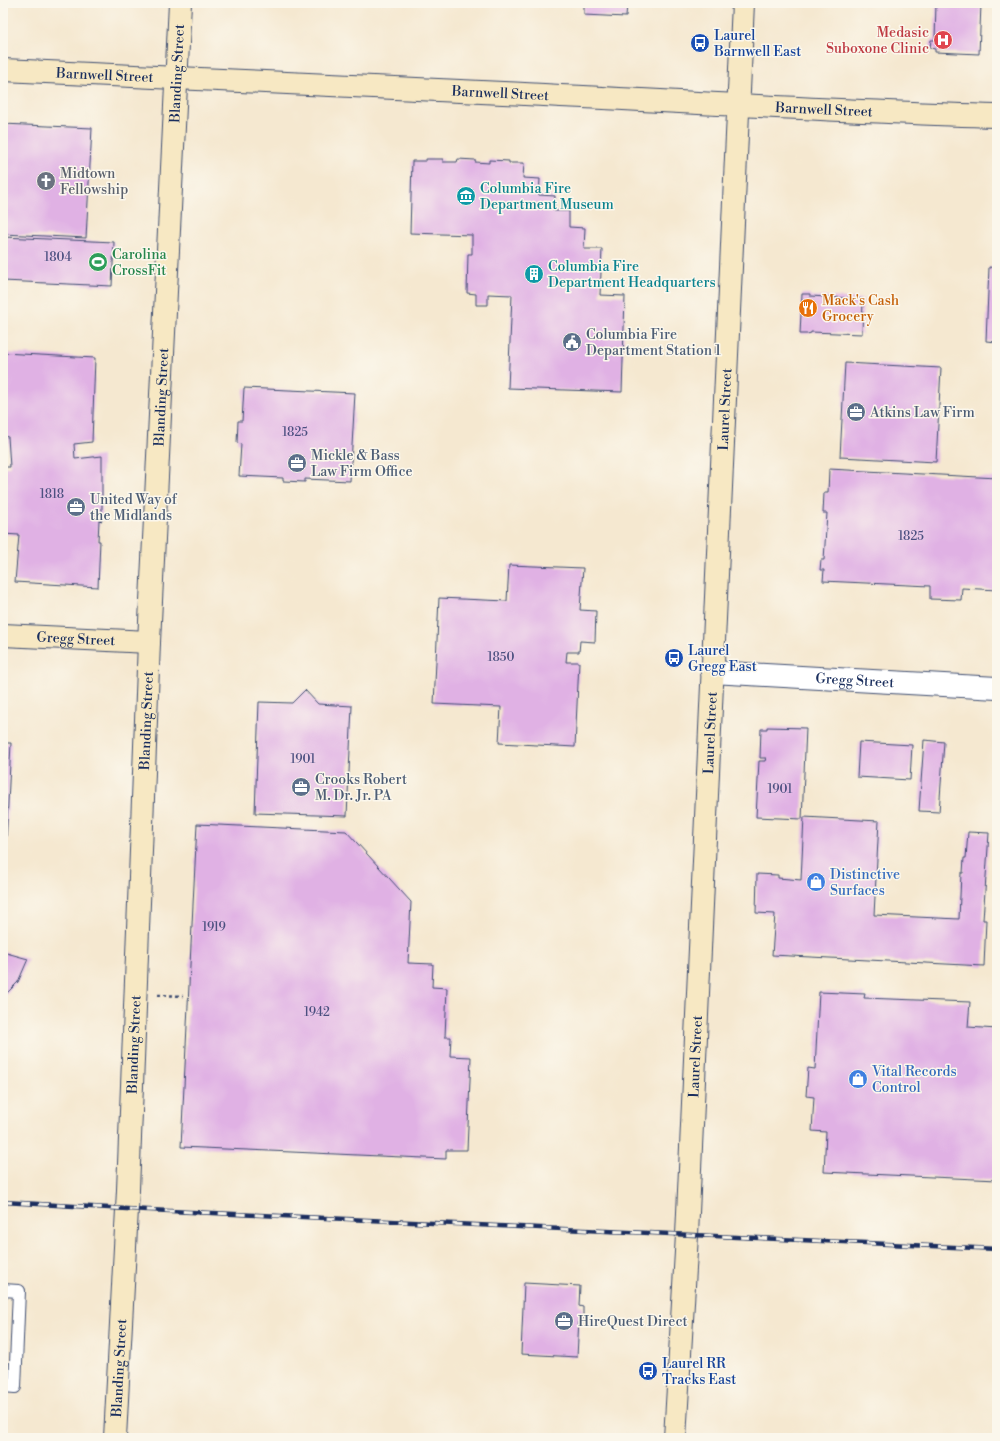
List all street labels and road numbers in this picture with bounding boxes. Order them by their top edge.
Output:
street label: Blanding Street [166,24,189,124]
street label: Barnwell Street [55,64,154,87]
street label: Barnwell Street [450,83,550,105]
street label: Barnwell Street [774,99,873,121]
street label: Blanding Street [150,347,173,448]
street label: Laurel Street [715,368,736,451]
street label: Gregg Street [36,629,116,650]
street label: Gregg Street [815,670,895,692]
street label: Blanding Street [136,671,158,771]
street label: Laurel Street [700,691,722,775]
street label: Blanding Street [124,995,145,1095]
street label: Laurel Street [685,1015,707,1098]
street label: Blanding Street [108,1318,131,1419]

